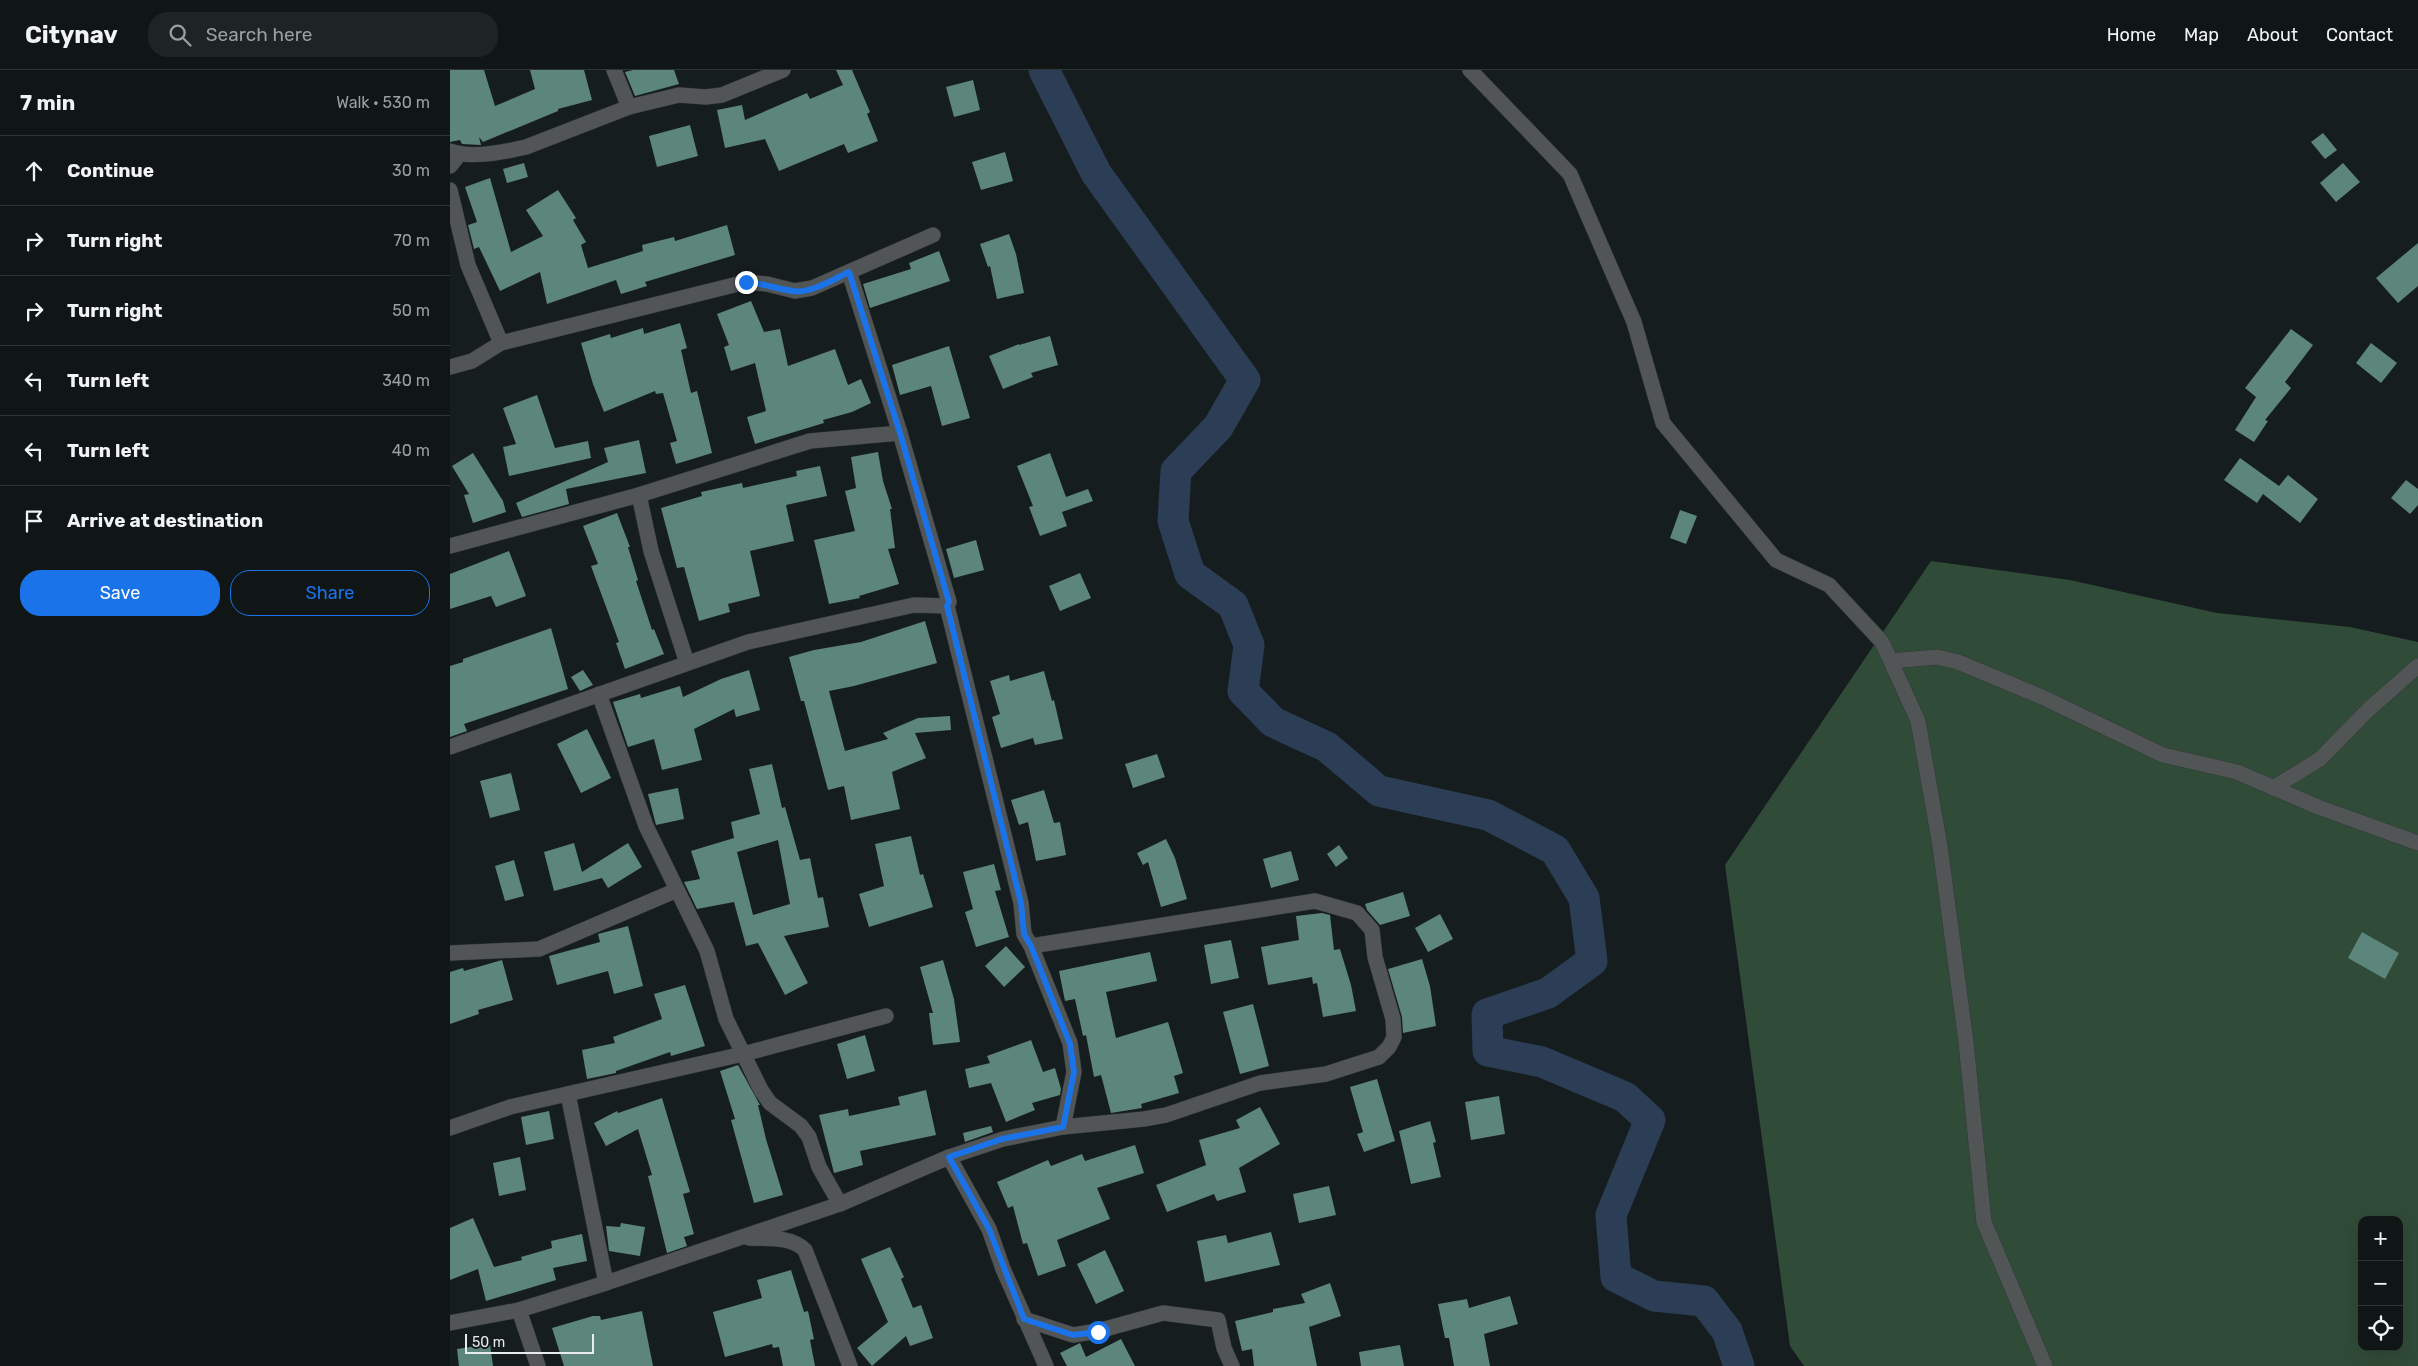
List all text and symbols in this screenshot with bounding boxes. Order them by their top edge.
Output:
search box [148,12,498,57]
text: Citynav [25,21,118,49]
icon: search [166,21,194,49]
text: Search here [206,23,312,46]
text: Home [2107,24,2156,46]
text: Map [2184,24,2219,46]
text: About [2247,24,2298,46]
text: Contact [2326,24,2393,46]
text: 7 min [20,90,75,115]
text: Walk · 530 m [336,93,430,112]
icon: ahead [20,157,48,185]
text: Continue [67,159,154,182]
text: 30 m [392,161,430,180]
icon: right [20,227,48,255]
text: Turn right [67,229,162,252]
text: 70 m [393,231,430,250]
route end [735,271,758,294]
icon: right [20,297,48,325]
text: Turn right [67,299,162,322]
text: 50 m [392,301,430,320]
icon: left [20,367,48,395]
text: Turn left [67,369,149,392]
text: 340 m [382,371,430,390]
icon: left [20,437,48,465]
text: Turn left [67,439,149,462]
text: 40 m [392,441,430,460]
icon: arrive [20,507,48,535]
text: Arrive at destination [67,509,263,532]
button: Save [20,570,220,616]
button: Share [230,570,430,616]
map controls [2358,1216,2403,1351]
button: + [2358,1216,2403,1261]
button: − [2358,1261,2403,1306]
button: locate [2358,1306,2403,1351]
route start [1087,1321,1110,1344]
scale bar [465,1331,594,1354]
text: 50 m [472,1334,505,1351]

